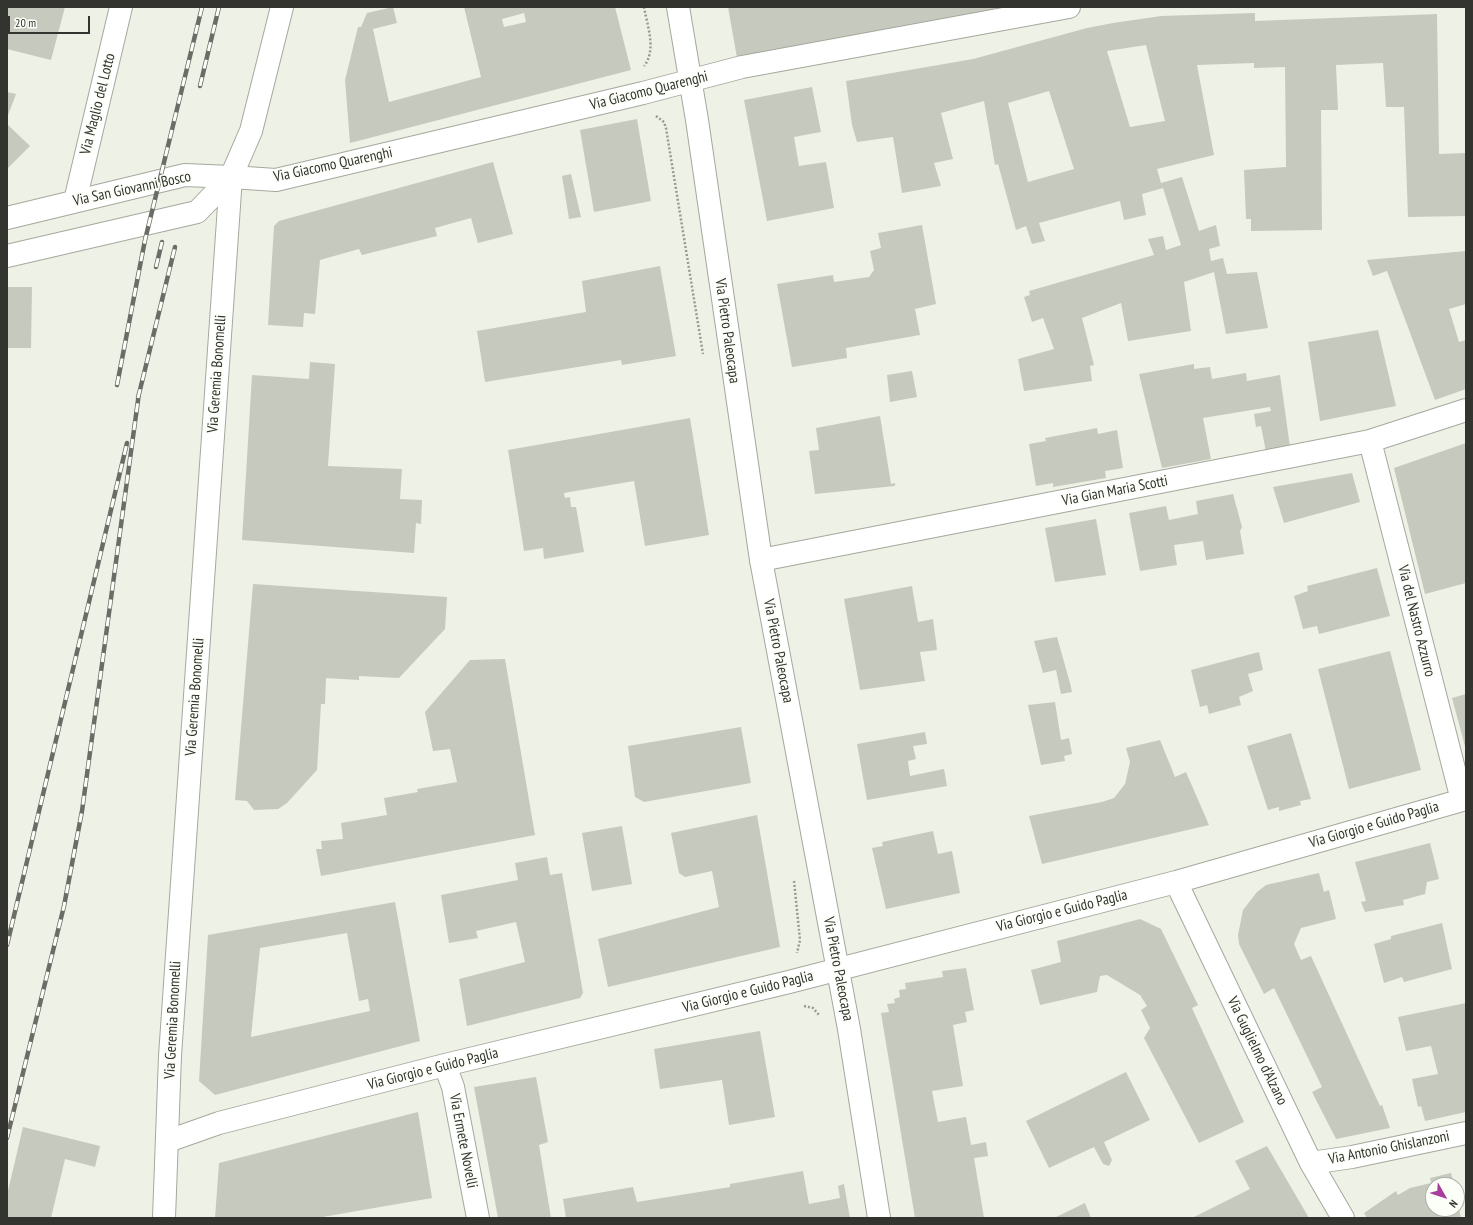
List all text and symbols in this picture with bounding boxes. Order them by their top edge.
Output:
scale bar [10,8,92,34]
text: 20 m [15,15,36,30]
street label: Via Maglio del Lotto [77,51,119,157]
street label: Via Giacomo Quarenghi [588,68,710,114]
street label: Via Giacomo Quarenghi [272,144,394,186]
street label: Via San Giovanni Bosco [71,168,193,210]
street label: Via Pietro Paleocapa [711,277,743,385]
street label: Via Geremia Bonomelli [204,314,230,434]
street label: Via Gian Maria Scotti [1061,472,1169,510]
street label: Via del Nastro Azzurro [1393,563,1439,679]
street label: Via Pietro Paleocapa [759,597,797,705]
street label: Via Geremia Bonomelli [182,637,208,757]
street label: Via Giorgio e Guido Paglia [1307,798,1441,852]
street label: Via Giorgio e Guido Paglia [995,886,1129,936]
street label: Via Pietro Paleocapa [819,915,857,1023]
street label: Via Geremia Bonomelli [161,960,185,1080]
street label: Via Giorgio e Guido Paglia [681,967,815,1017]
street label: Via Guglielmo d'Alzano [1223,994,1291,1108]
street label: Via Giorgio e Guido Paglia [366,1044,500,1094]
street label: Via Ermete Novelli [445,1092,481,1190]
street label: Via Antonio Ghislanzoni [1327,1127,1451,1169]
north arrow [1425,1177,1465,1217]
text: N [1446,1197,1461,1211]

